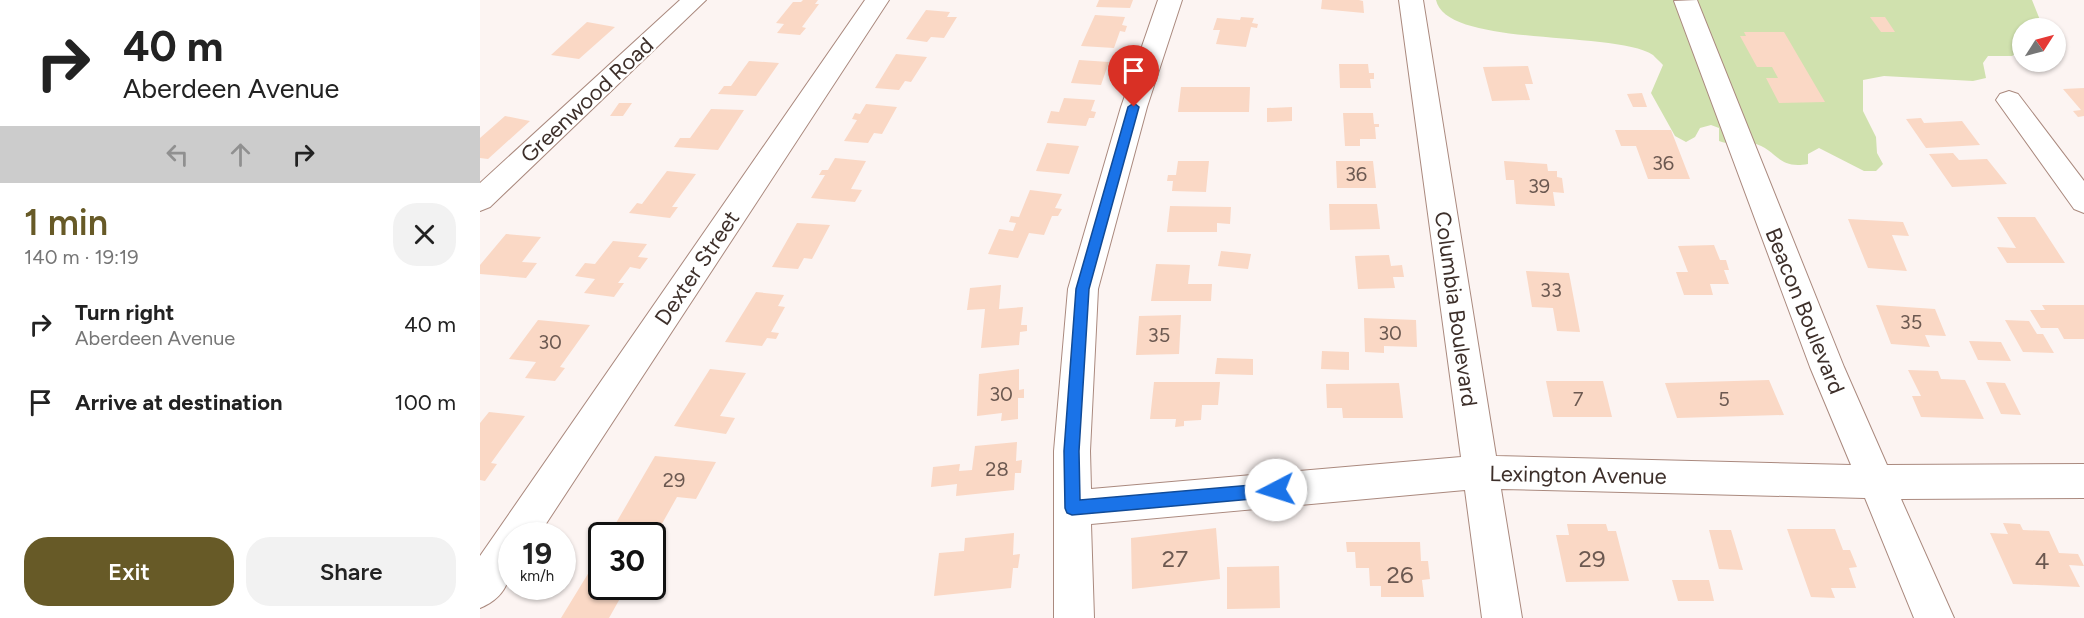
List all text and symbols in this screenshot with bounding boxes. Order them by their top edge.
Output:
north arrow [2012,18,2066,72]
map controls [2012,18,2066,72]
text: 40 m [123,21,223,72]
icon: right [24,24,102,102]
street label: Greenwood Road [515,32,659,168]
pin [1108,45,1159,107]
icon: arrive [1117,54,1150,87]
text: Aberdeen Avenue [123,72,339,105]
icon: left [161,138,194,171]
icon: ahead [224,138,257,171]
icon: right [287,138,320,171]
house number: 36 [1652,151,1674,175]
house number: 36 [1345,162,1367,186]
house number: 39 [1528,174,1550,198]
text: 1 min [24,201,108,244]
button: close [393,203,456,266]
street label: Dexter Street [649,206,745,330]
street label: Columbia Boulevard [1429,210,1483,408]
street label: Beacon Boulevard [1759,224,1851,398]
text: 140 m · 19:19 [24,245,139,269]
house number: 33 [1540,278,1562,302]
text: Turn right [75,299,174,326]
icon: right [24,308,57,341]
house number: 35 [1900,310,1922,334]
text: 40 m [404,311,456,338]
house number: 30 [1378,321,1402,345]
house number: 35 [1148,323,1170,347]
text: Aberdeen Avenue [75,326,235,350]
house number: 30 [538,330,562,354]
house number: 30 [989,382,1013,406]
icon: arrive [24,386,57,419]
house number: 7 [1573,387,1584,411]
house number: 5 [1718,387,1730,411]
text: Arrive at destination [75,389,283,416]
text: 100 m [395,389,456,416]
house number: 28 [985,457,1009,481]
position arrow [1244,458,1308,522]
street label: Lexington Avenue [1489,460,1667,490]
house number: 29 [663,468,685,492]
speed limit sign: 30 [588,522,666,600]
text: 19 [522,535,552,572]
button: Exit [24,537,234,606]
button: Share [246,537,456,606]
house number: 27 [1162,544,1188,573]
house number: 29 [1579,544,1606,573]
house number: 4 [2035,546,2050,575]
house number: 26 [1387,560,1414,589]
text: km/h [520,567,554,585]

